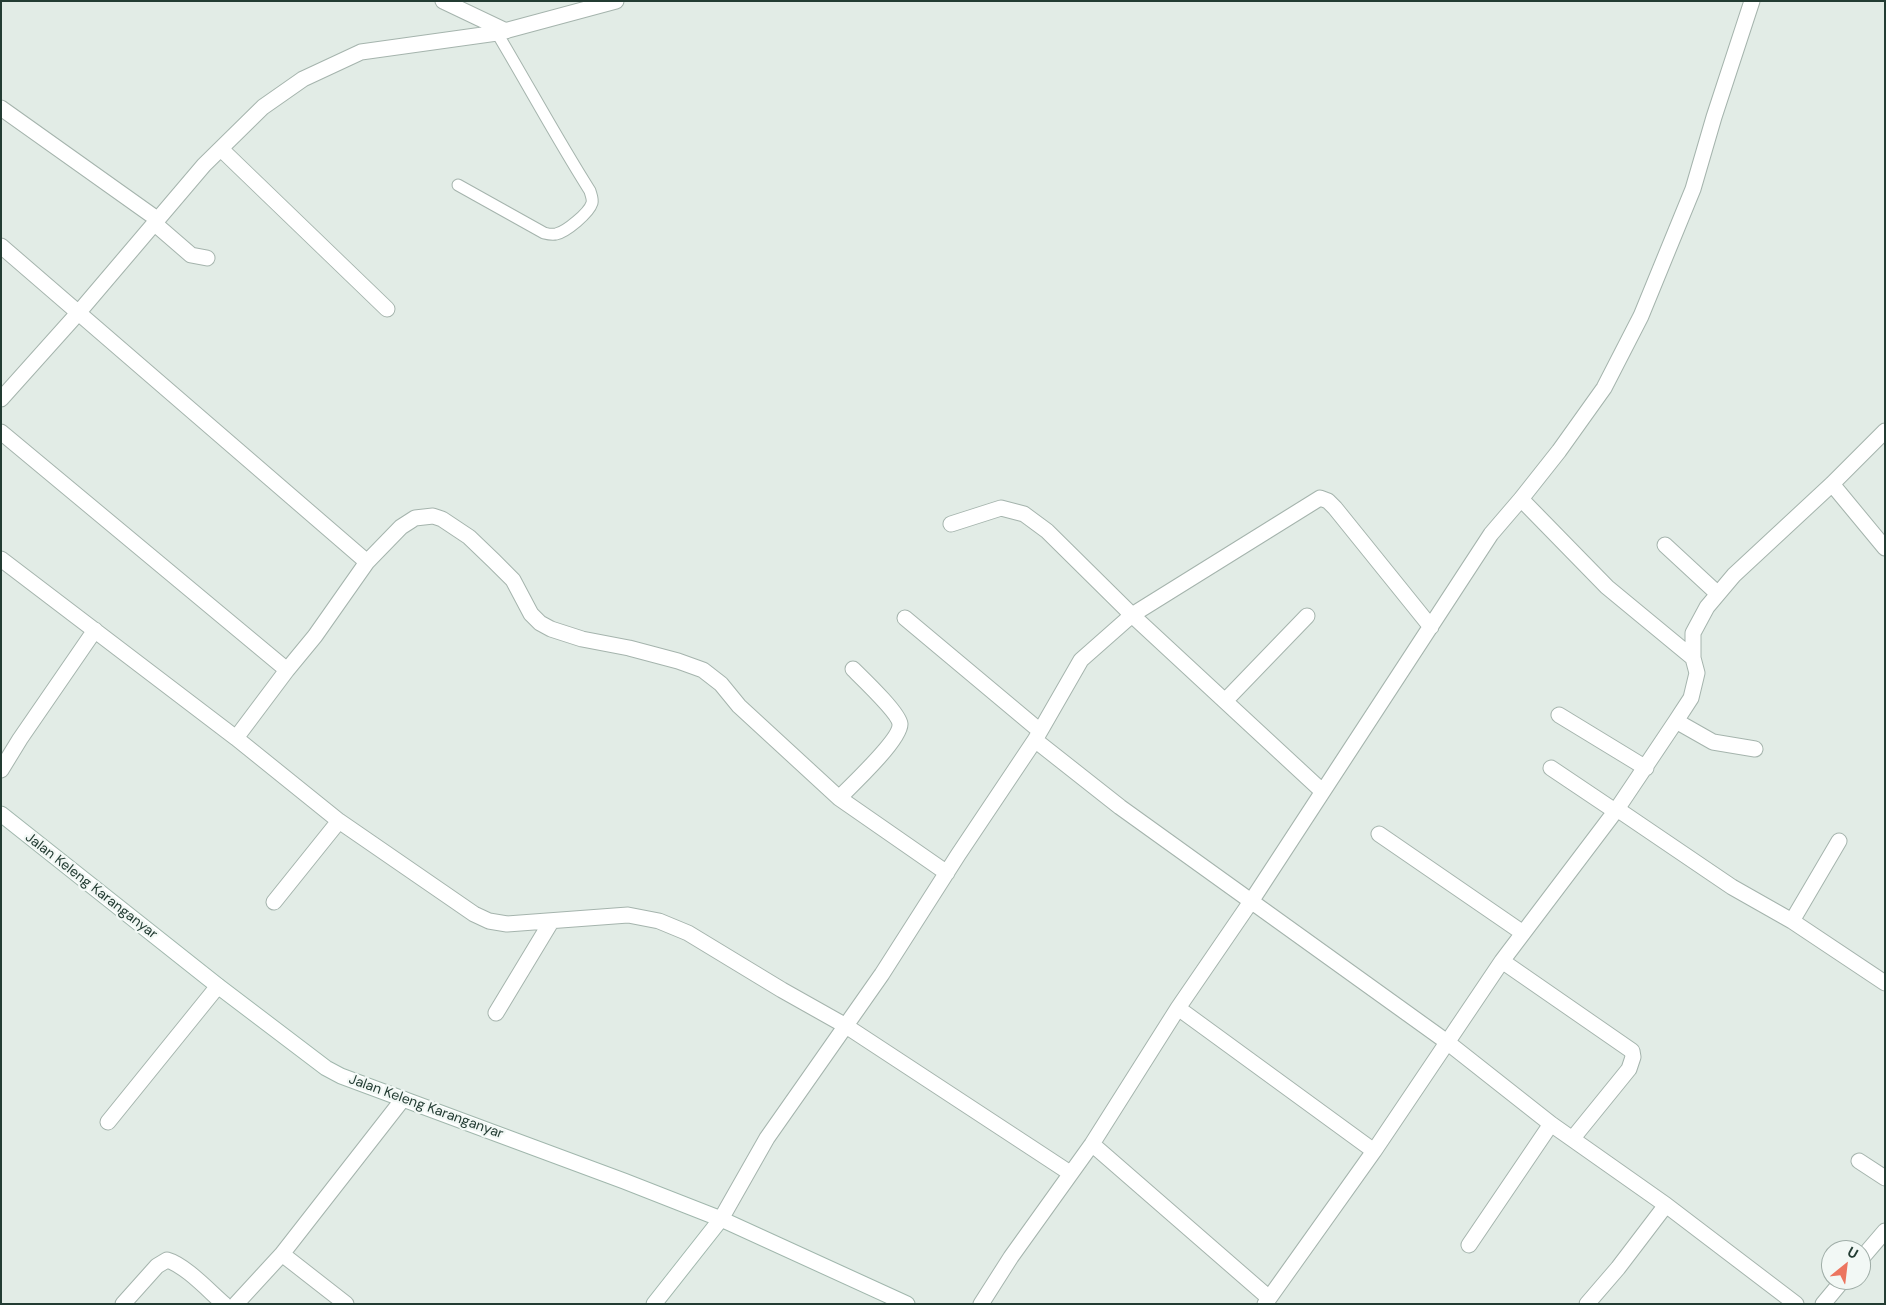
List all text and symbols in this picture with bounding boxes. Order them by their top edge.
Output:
street label: Jalan Keleng Karanganyar [22,829,160,943]
street label: Jalan Keleng Karanganyar [346,1071,506,1143]
north arrow [1821,1240,1871,1290]
text: U [1844,1243,1861,1263]

